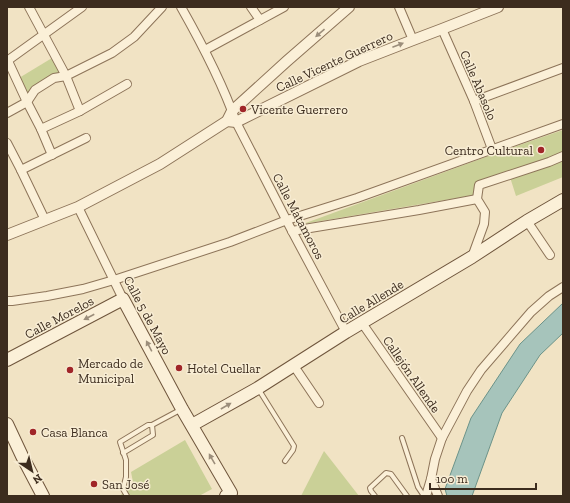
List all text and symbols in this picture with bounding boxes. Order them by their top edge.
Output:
street label: Calle Vicente Guerrero [273,28,395,95]
one-way arrow [314,28,325,37]
one-way arrow [393,42,405,48]
street label: Calle Abasolo [457,48,500,123]
place label: Vicente Guerrero [250,102,348,117]
marker: Vicente Guerrero [238,104,248,114]
place label: Centro Cultural [445,143,534,158]
marker: Centro Cultural [536,145,546,155]
street label: Calle Matamoros [270,171,328,262]
street label: Calle 5 de Mayo [121,273,175,357]
street label: Calle Allende [336,276,406,327]
street label: Calle Morelos [22,293,97,342]
one-way arrow [83,314,95,320]
street label: Callejón Allende [379,333,443,416]
one-way arrow [145,340,152,352]
place label: Mercado de Municipal [78,356,143,386]
place label: Hotel Cuellar [187,361,261,376]
marker: Hotel Cuellar [174,363,184,373]
marker: Mercado de Municipal [65,365,75,375]
one-way arrow [220,403,232,410]
place label: Casa Blanca [41,425,109,440]
marker: Casa Blanca [28,427,38,437]
north arrow [12,451,52,491]
one-way arrow [208,453,215,465]
scale bar [430,465,536,491]
text: N [30,471,45,487]
text: 100 m [436,472,468,486]
place label: San José [102,477,149,492]
marker: San José [89,479,99,489]

